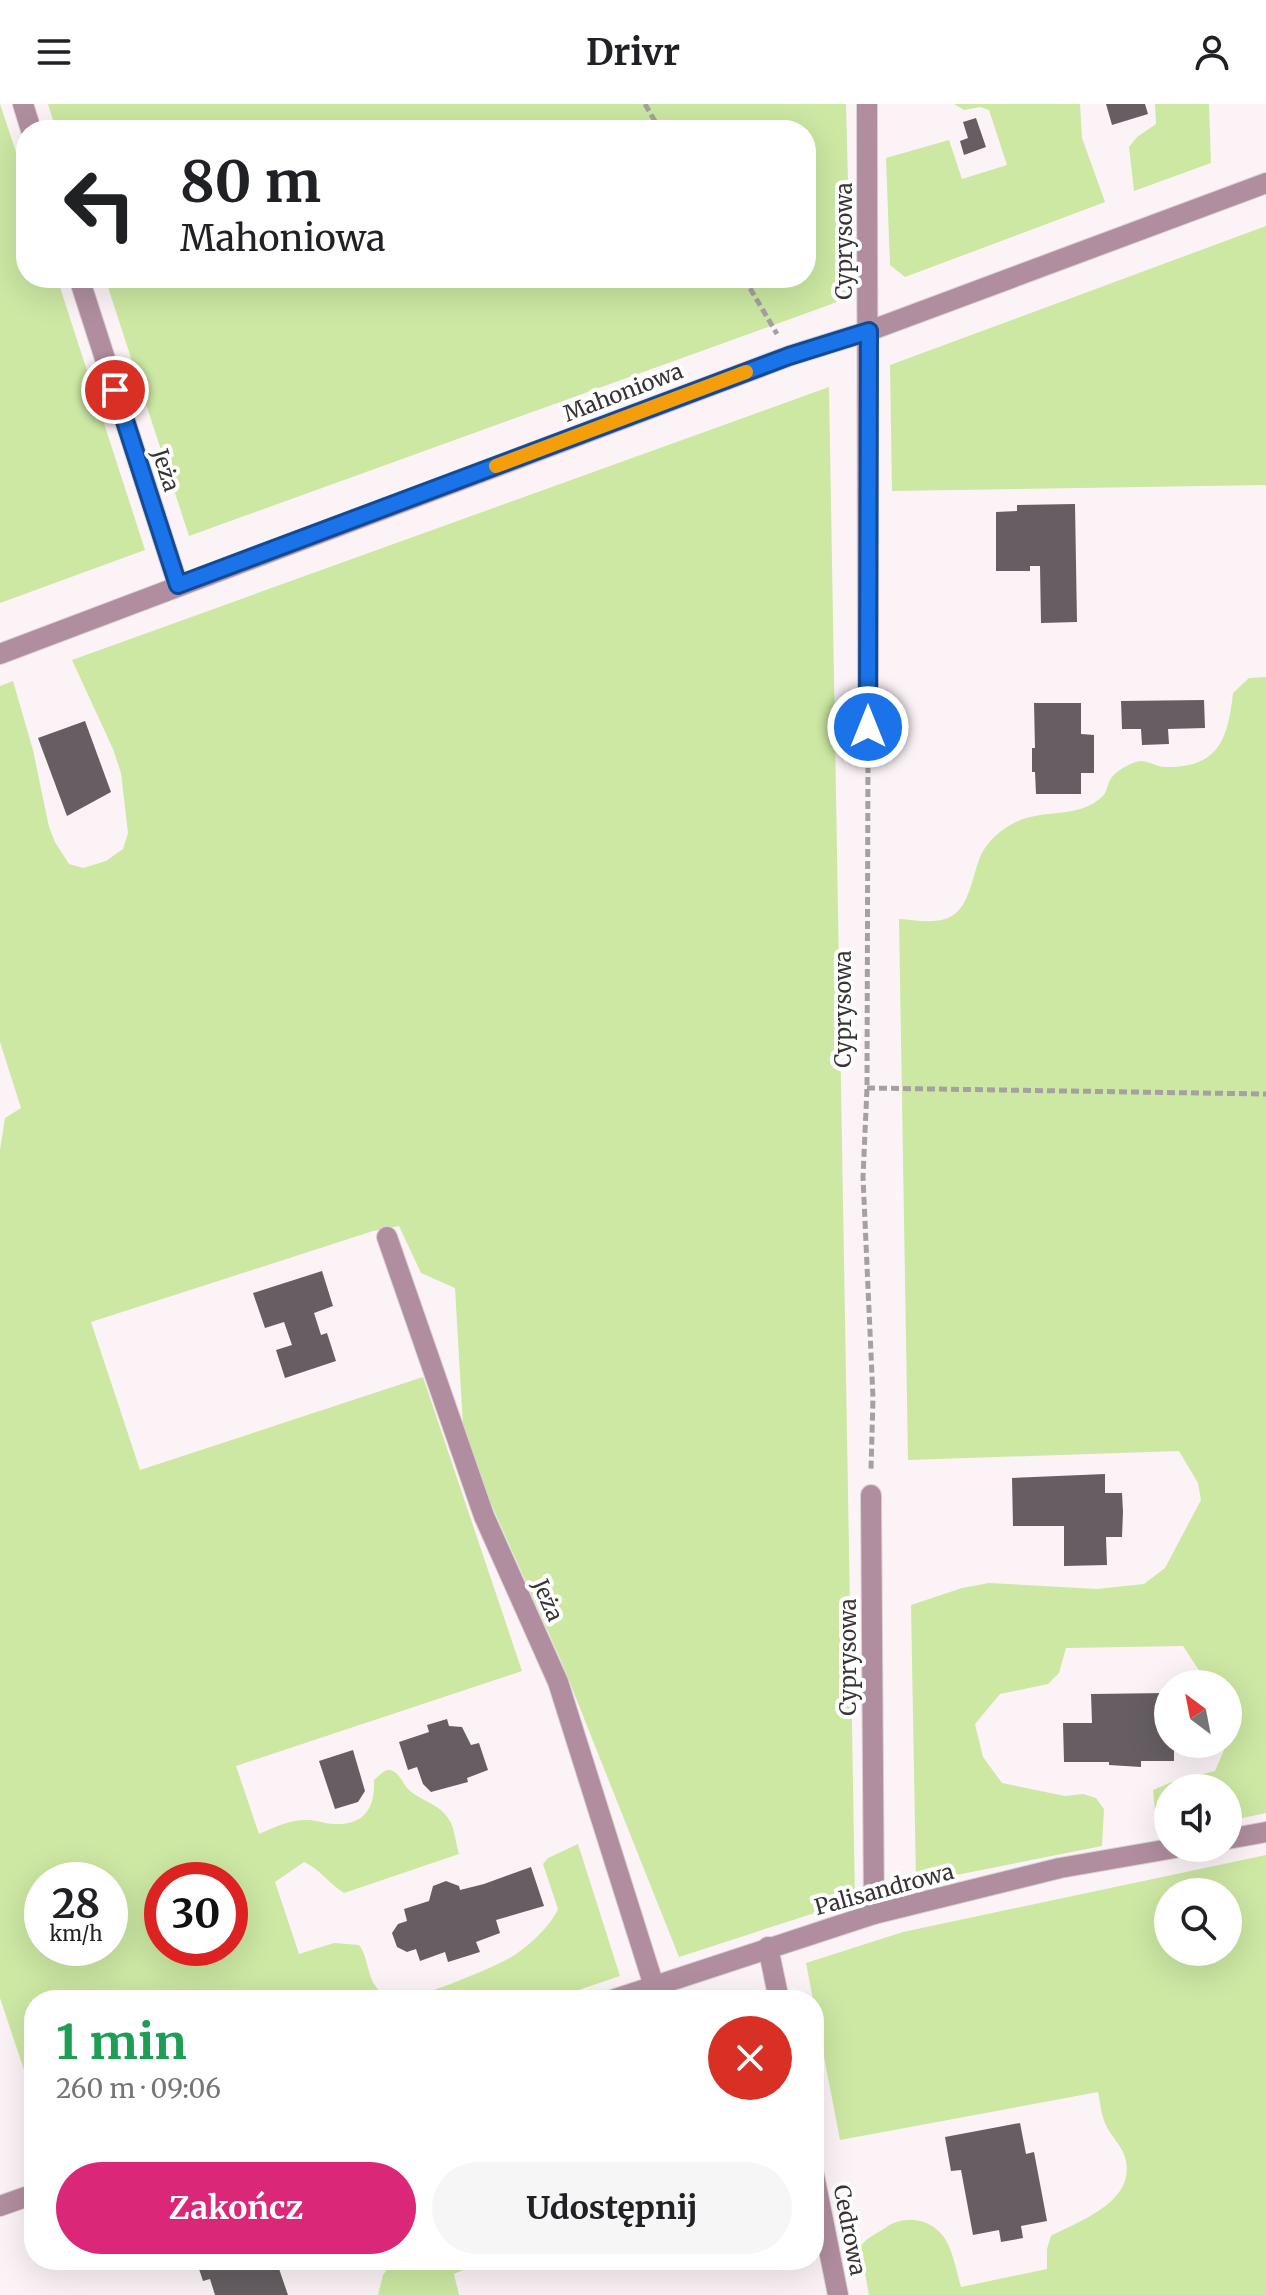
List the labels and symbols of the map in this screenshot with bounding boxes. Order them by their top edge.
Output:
street label: Cyprysowa [830,182,858,300]
pin [81,356,149,424]
street label: Mahoniowa [559,356,687,428]
street label: Jeża [146,444,186,495]
position arrow [826,685,910,769]
street label: Cyprysowa [829,950,857,1068]
street label: Jeża [526,1574,570,1626]
street label: Cyprysowa [834,1598,862,1716]
north arrow [1154,1670,1242,1758]
street label: Palisandrowa [811,1857,957,1921]
speed limit sign: 30 [144,1862,248,1966]
street label: Cedrowa [828,2182,873,2278]

